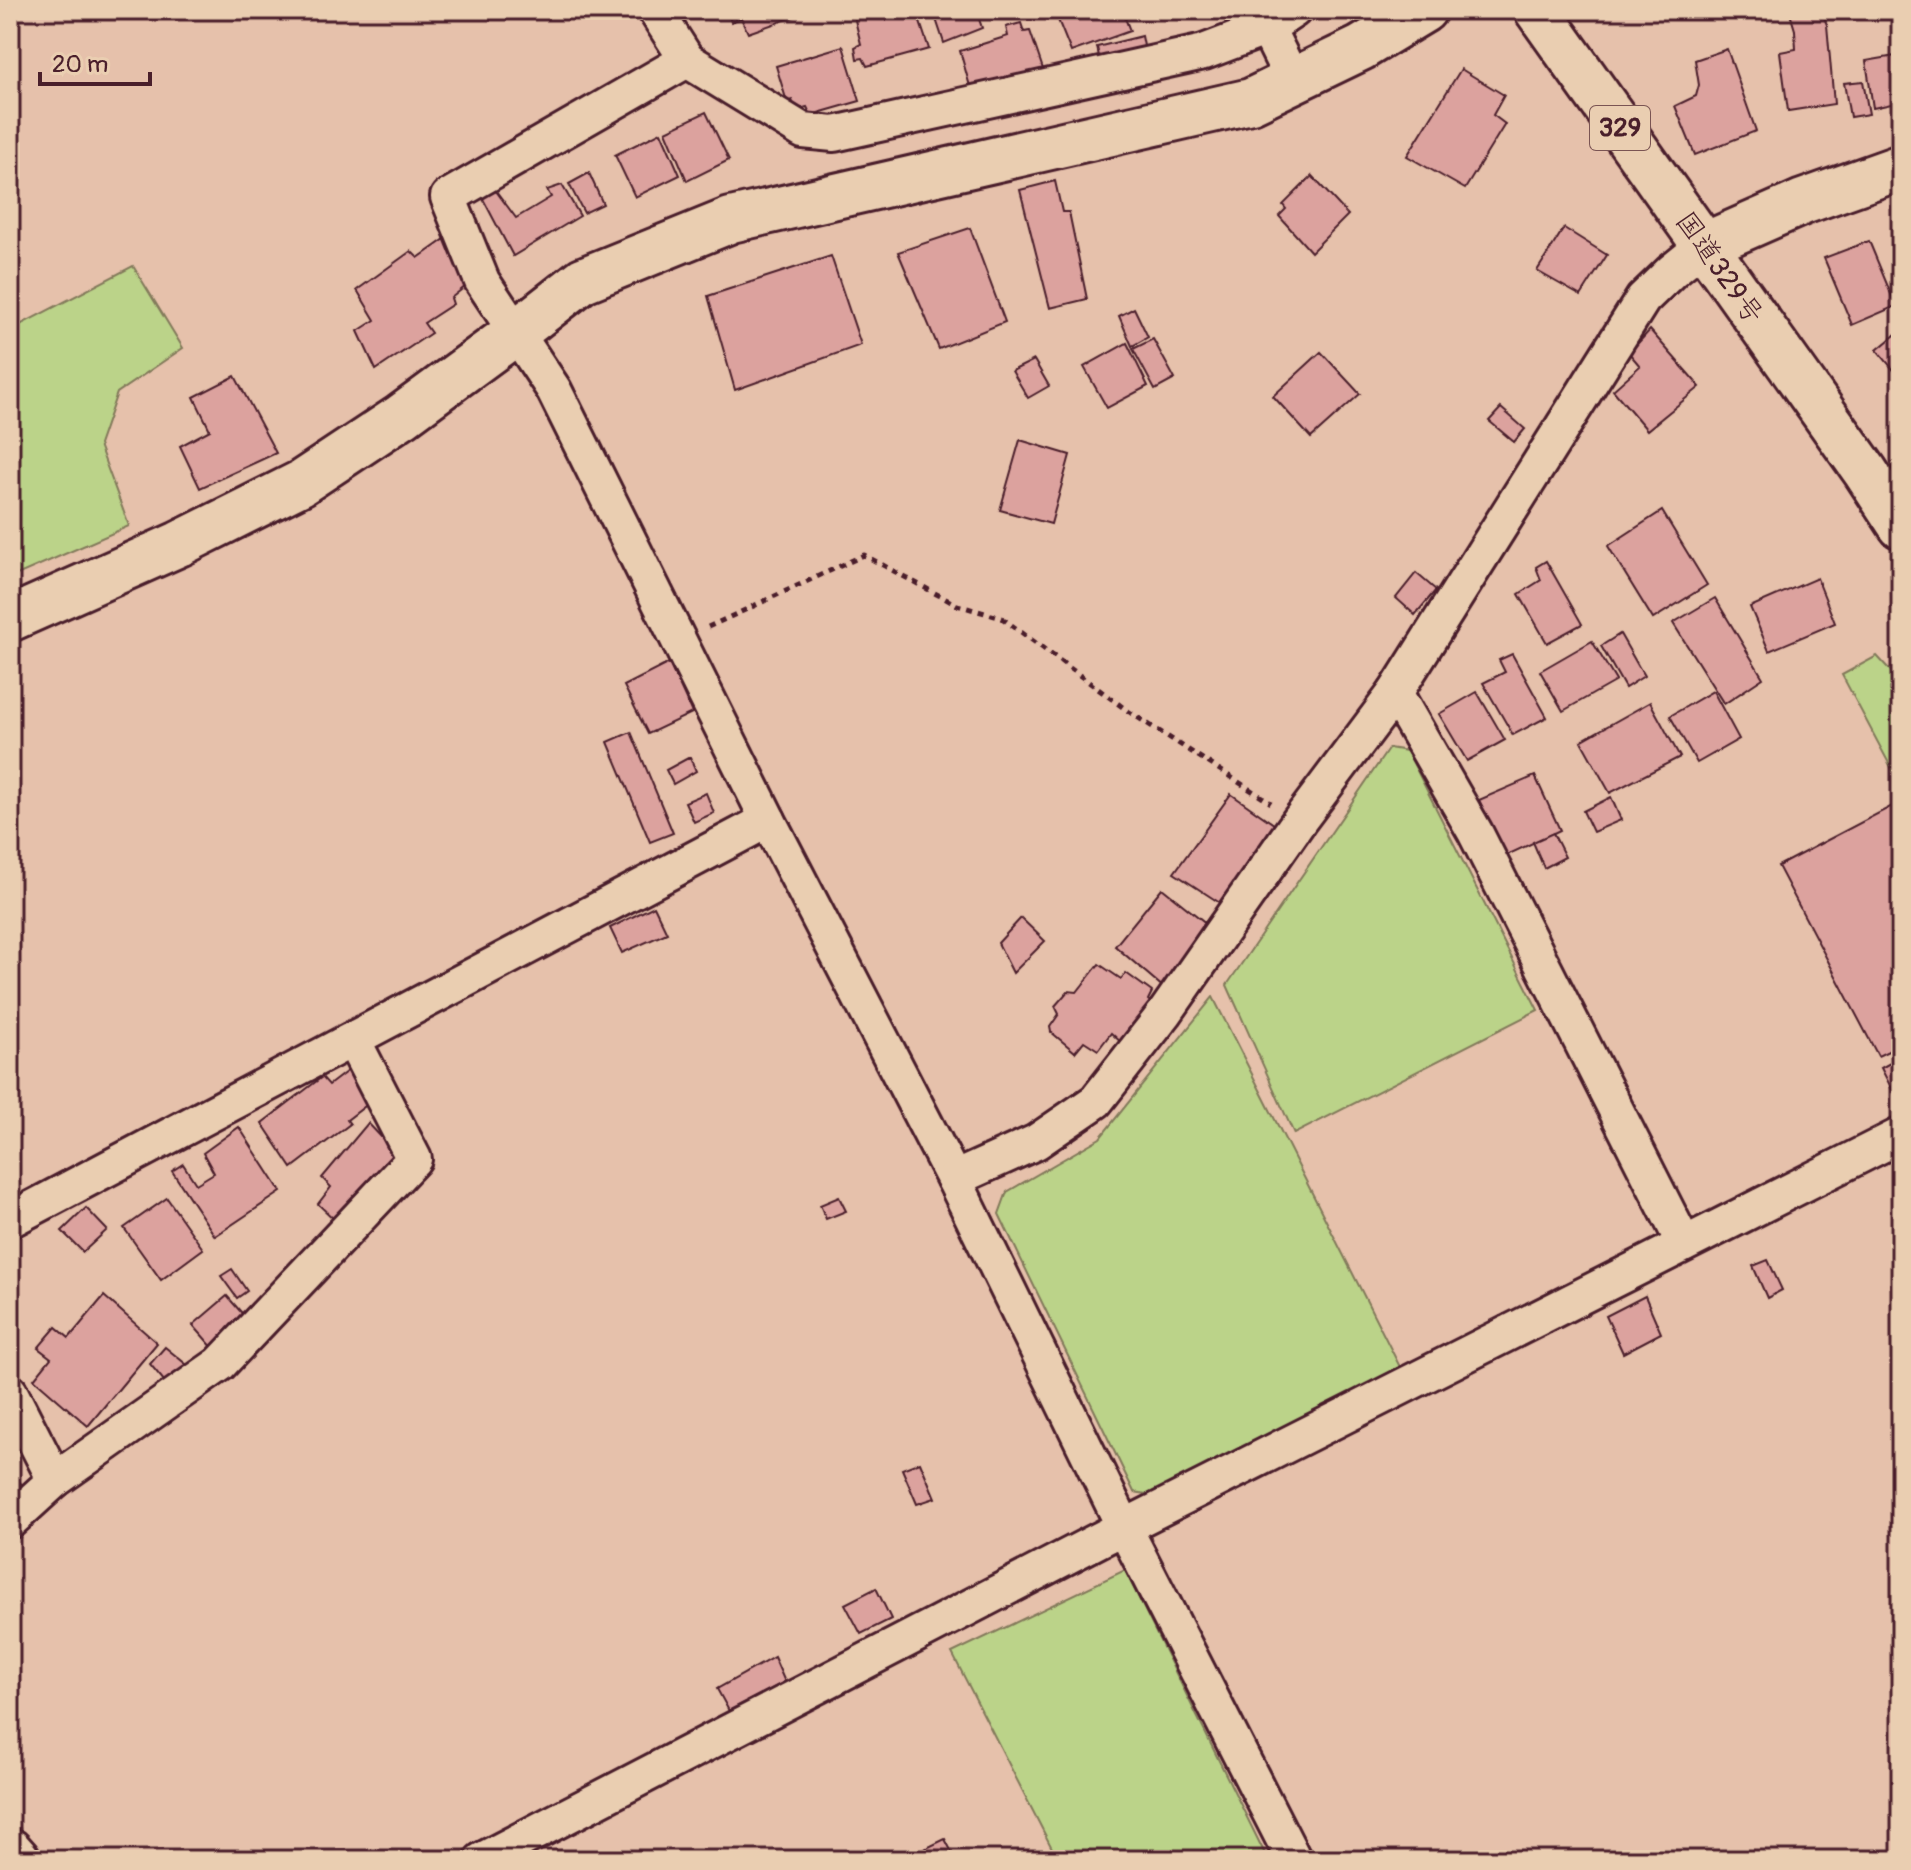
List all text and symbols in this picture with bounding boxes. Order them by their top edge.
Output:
scale bar [40,36,150,86]
text: 20 m [52,50,108,79]
road number: 329 [1590,106,1650,150]
street label: 国道329号 [1667,205,1771,331]

